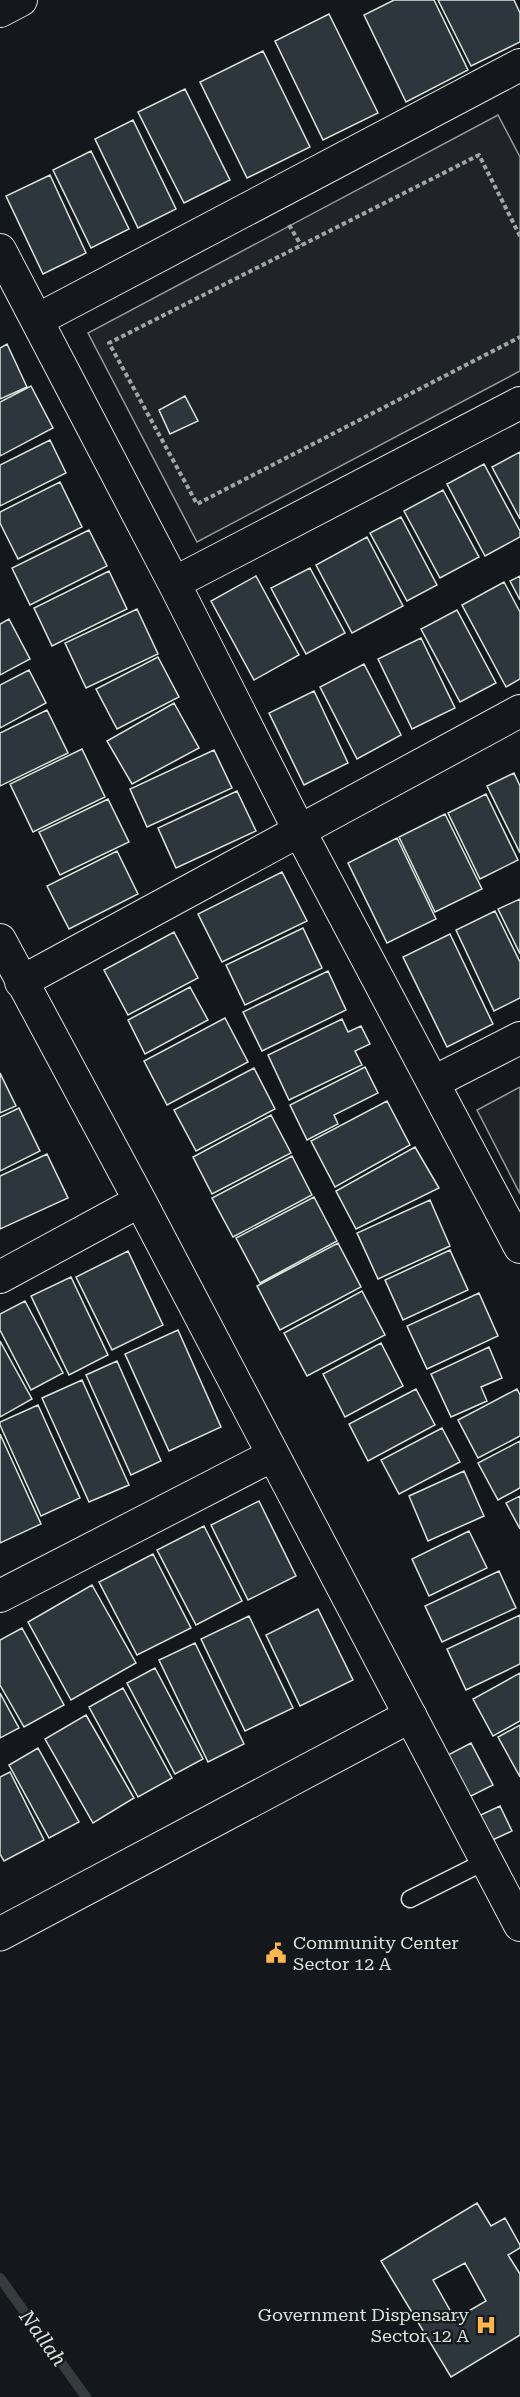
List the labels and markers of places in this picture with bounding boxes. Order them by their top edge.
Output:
place label: Community Center Sector 12 A [293,1932,459,1974]
public building icon: Community Center Sector 12 A [264,1941,288,1965]
place label: Government Dispensary Sector 12 A [258,2304,469,2346]
hospital icon: Government Dispensary Sector 12 A [474,2313,498,2337]

